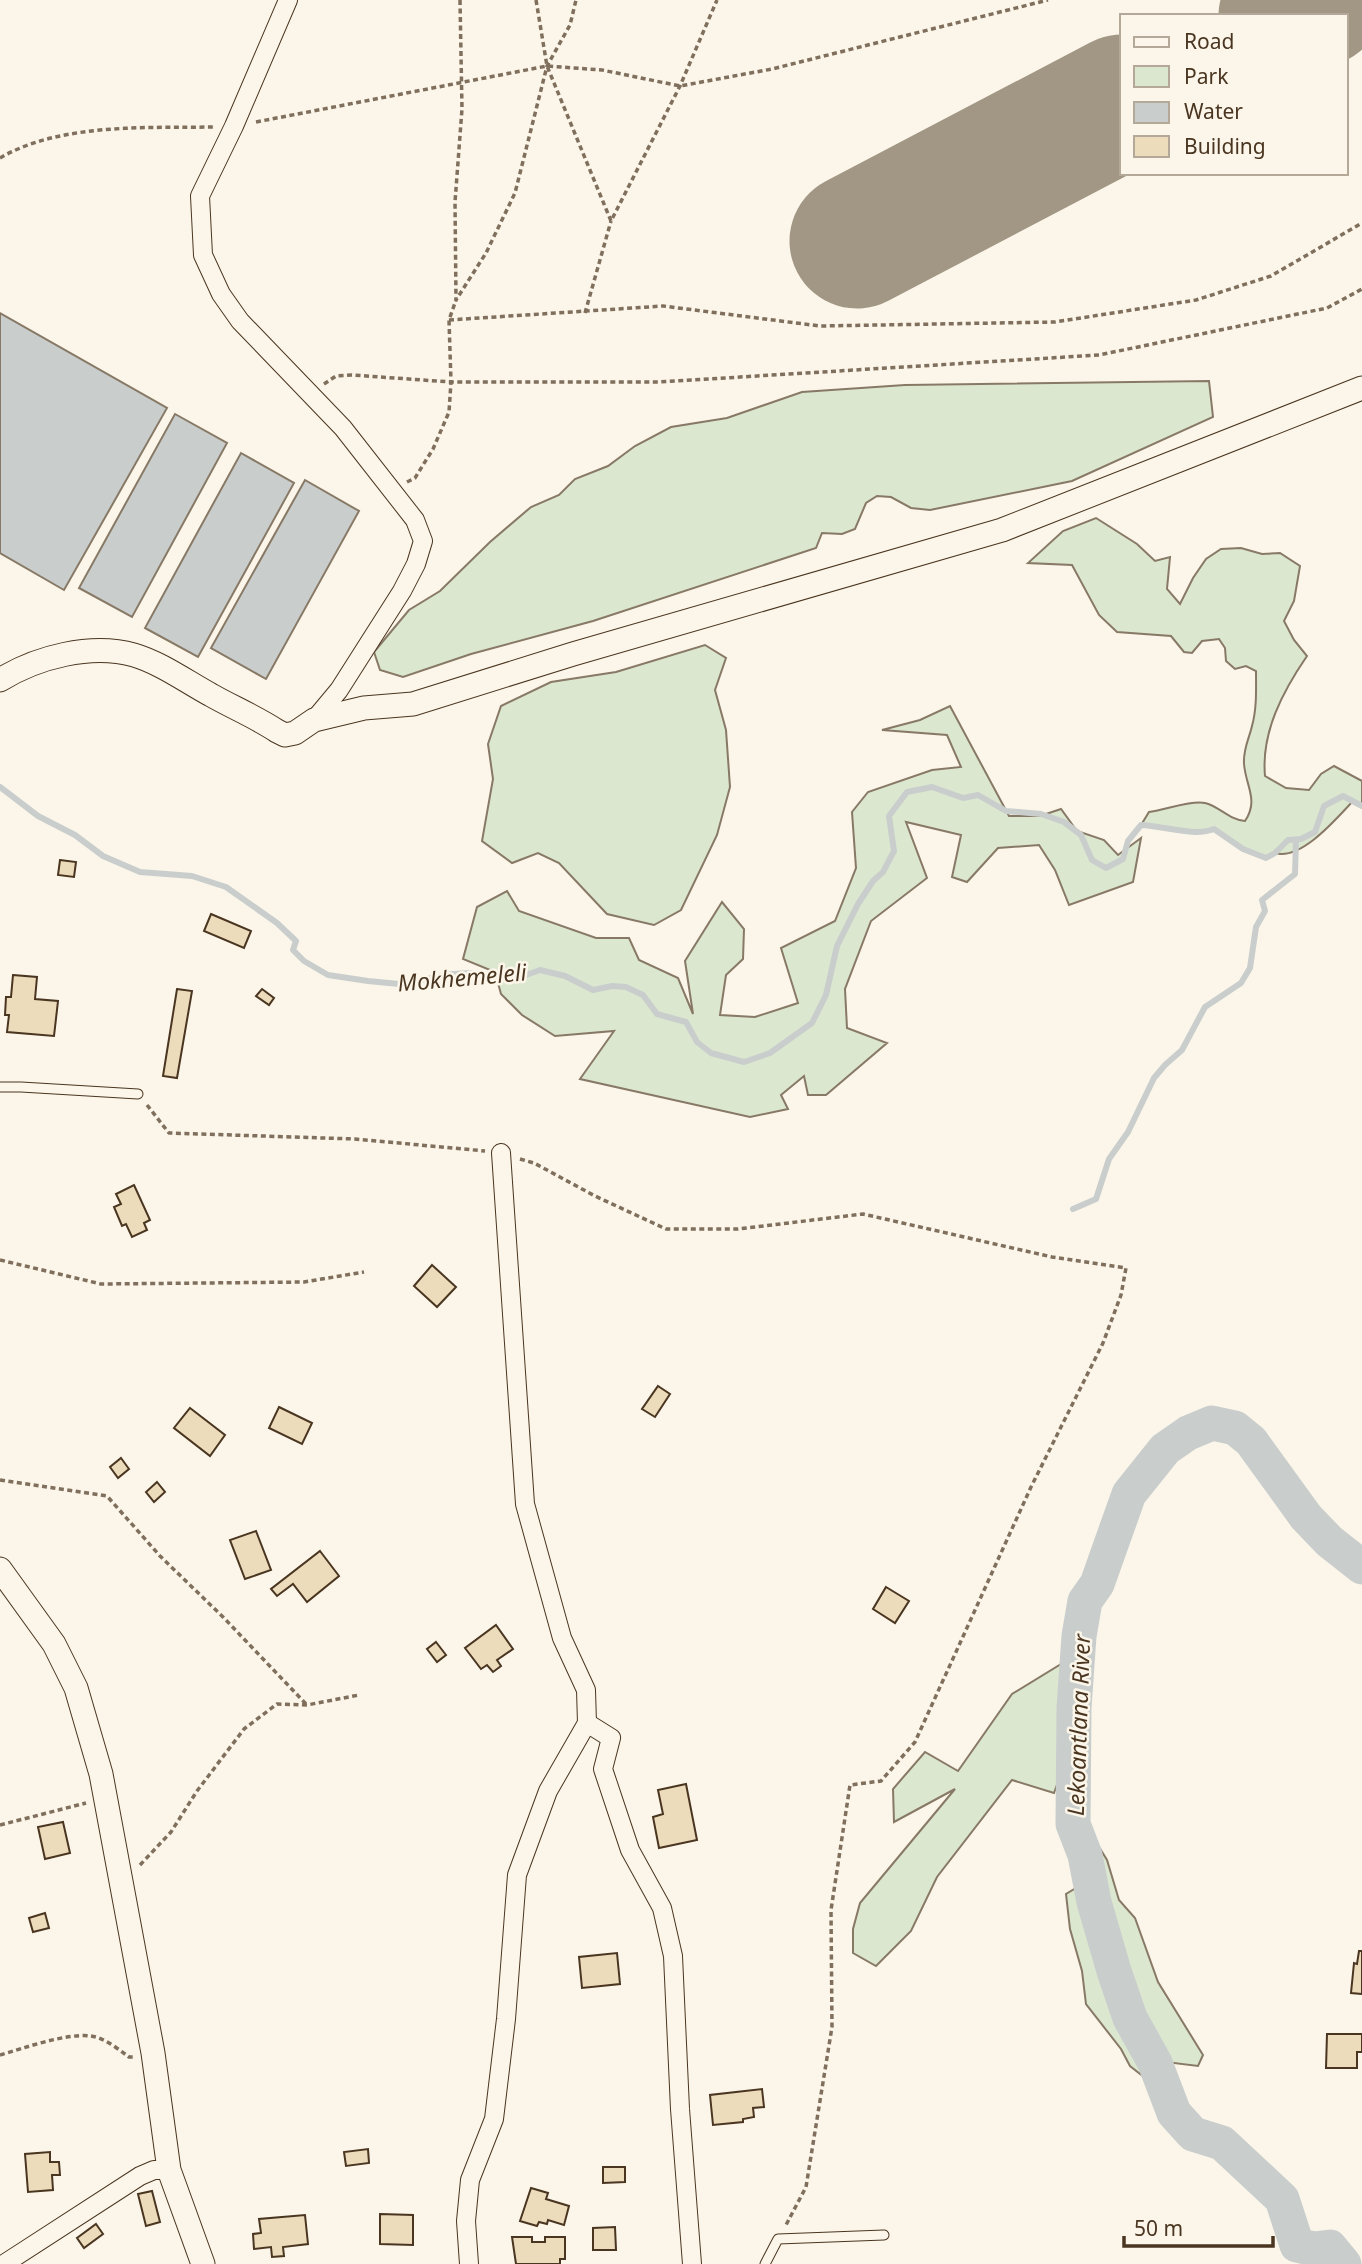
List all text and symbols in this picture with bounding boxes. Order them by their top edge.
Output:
legend [1120,14,1348,175]
text: Road [1184,27,1234,55]
text: Park [1184,62,1229,90]
text: Water [1184,97,1243,125]
text: Building [1184,132,1266,160]
water label: Mokhemeleli [396,955,529,999]
water label: Lekoantlana River [1059,1633,1097,1817]
scale bar [1124,2204,1273,2248]
text: 50 m [1134,2214,1183,2242]

